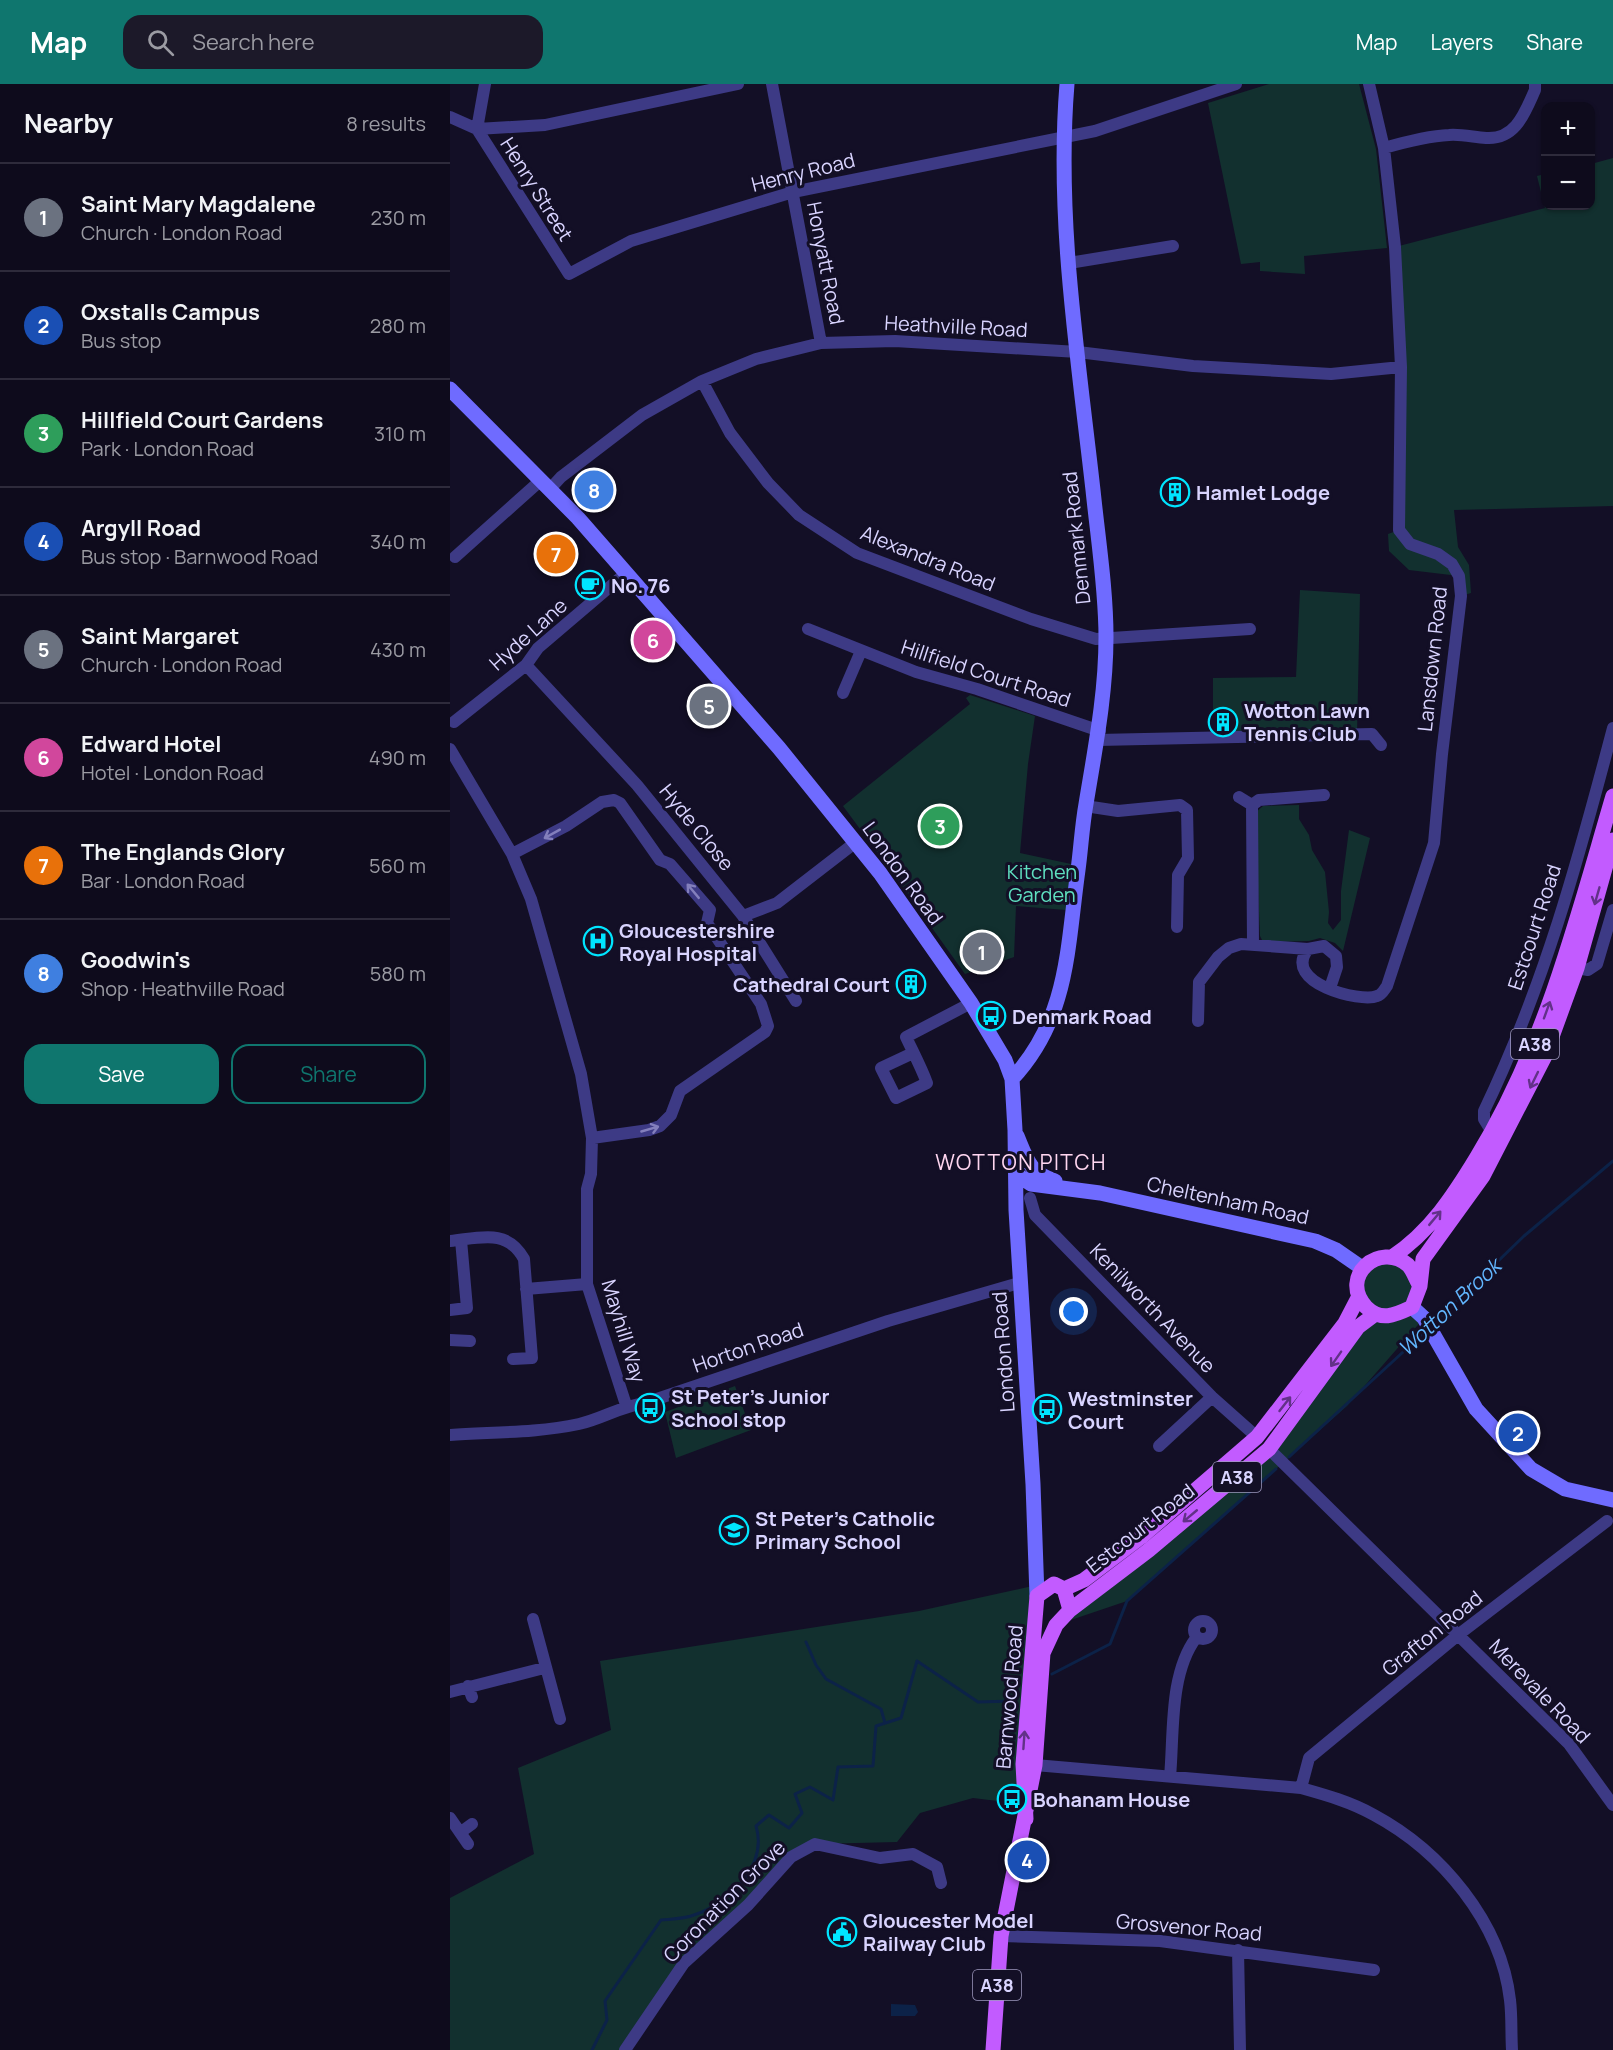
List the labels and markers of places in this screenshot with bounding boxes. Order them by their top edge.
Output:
pin: 8 [574,468,614,512]
building icon: Hamlet Lodge [1159,476,1191,508]
place label: Hamlet Lodge [1196,479,1330,506]
pin: 7 [536,532,576,576]
cafe icon: No. 76 [574,569,606,601]
place label: No. 76 [611,572,671,599]
pin: 6 [634,618,672,662]
pin: 5 [690,684,728,728]
place label: Wotton Lawn Tennis Club [1244,697,1370,747]
building icon: Wotton Lawn Tennis Club [1207,706,1239,738]
pin: 3 [920,804,960,848]
place label: Gloucestershire Royal Hospital [619,917,775,967]
hospital icon: Gloucestershire Royal Hospital [582,925,614,957]
pin: 1 [962,930,1002,974]
building icon: Cathedral Court [895,968,927,1000]
place label: Cathedral Court [733,971,890,998]
bus stop icon: Denmark Road [975,1000,1007,1032]
place label: Denmark Road [1012,1003,1152,1030]
place label: St Peter's Junior School stop [671,1383,829,1433]
place label: Westminster Court [1068,1385,1193,1435]
bus stop icon: St Peter's Junior School stop [634,1392,666,1424]
bus stop icon: Westminster Court [1031,1393,1063,1425]
pin: 2 [1498,1410,1538,1456]
place label: St Peter's Catholic Primary School [755,1505,935,1555]
school or university icon: St Peter's Catholic Primary School [718,1514,750,1546]
bus stop icon: Bohanam House [996,1783,1028,1815]
place label: Bohanam House [1033,1786,1190,1813]
pin: 4 [1008,1838,1046,1882]
place label: Gloucester Model Railway Club [863,1907,1034,1957]
public building icon: Gloucester Model Railway Club [826,1916,858,1948]

